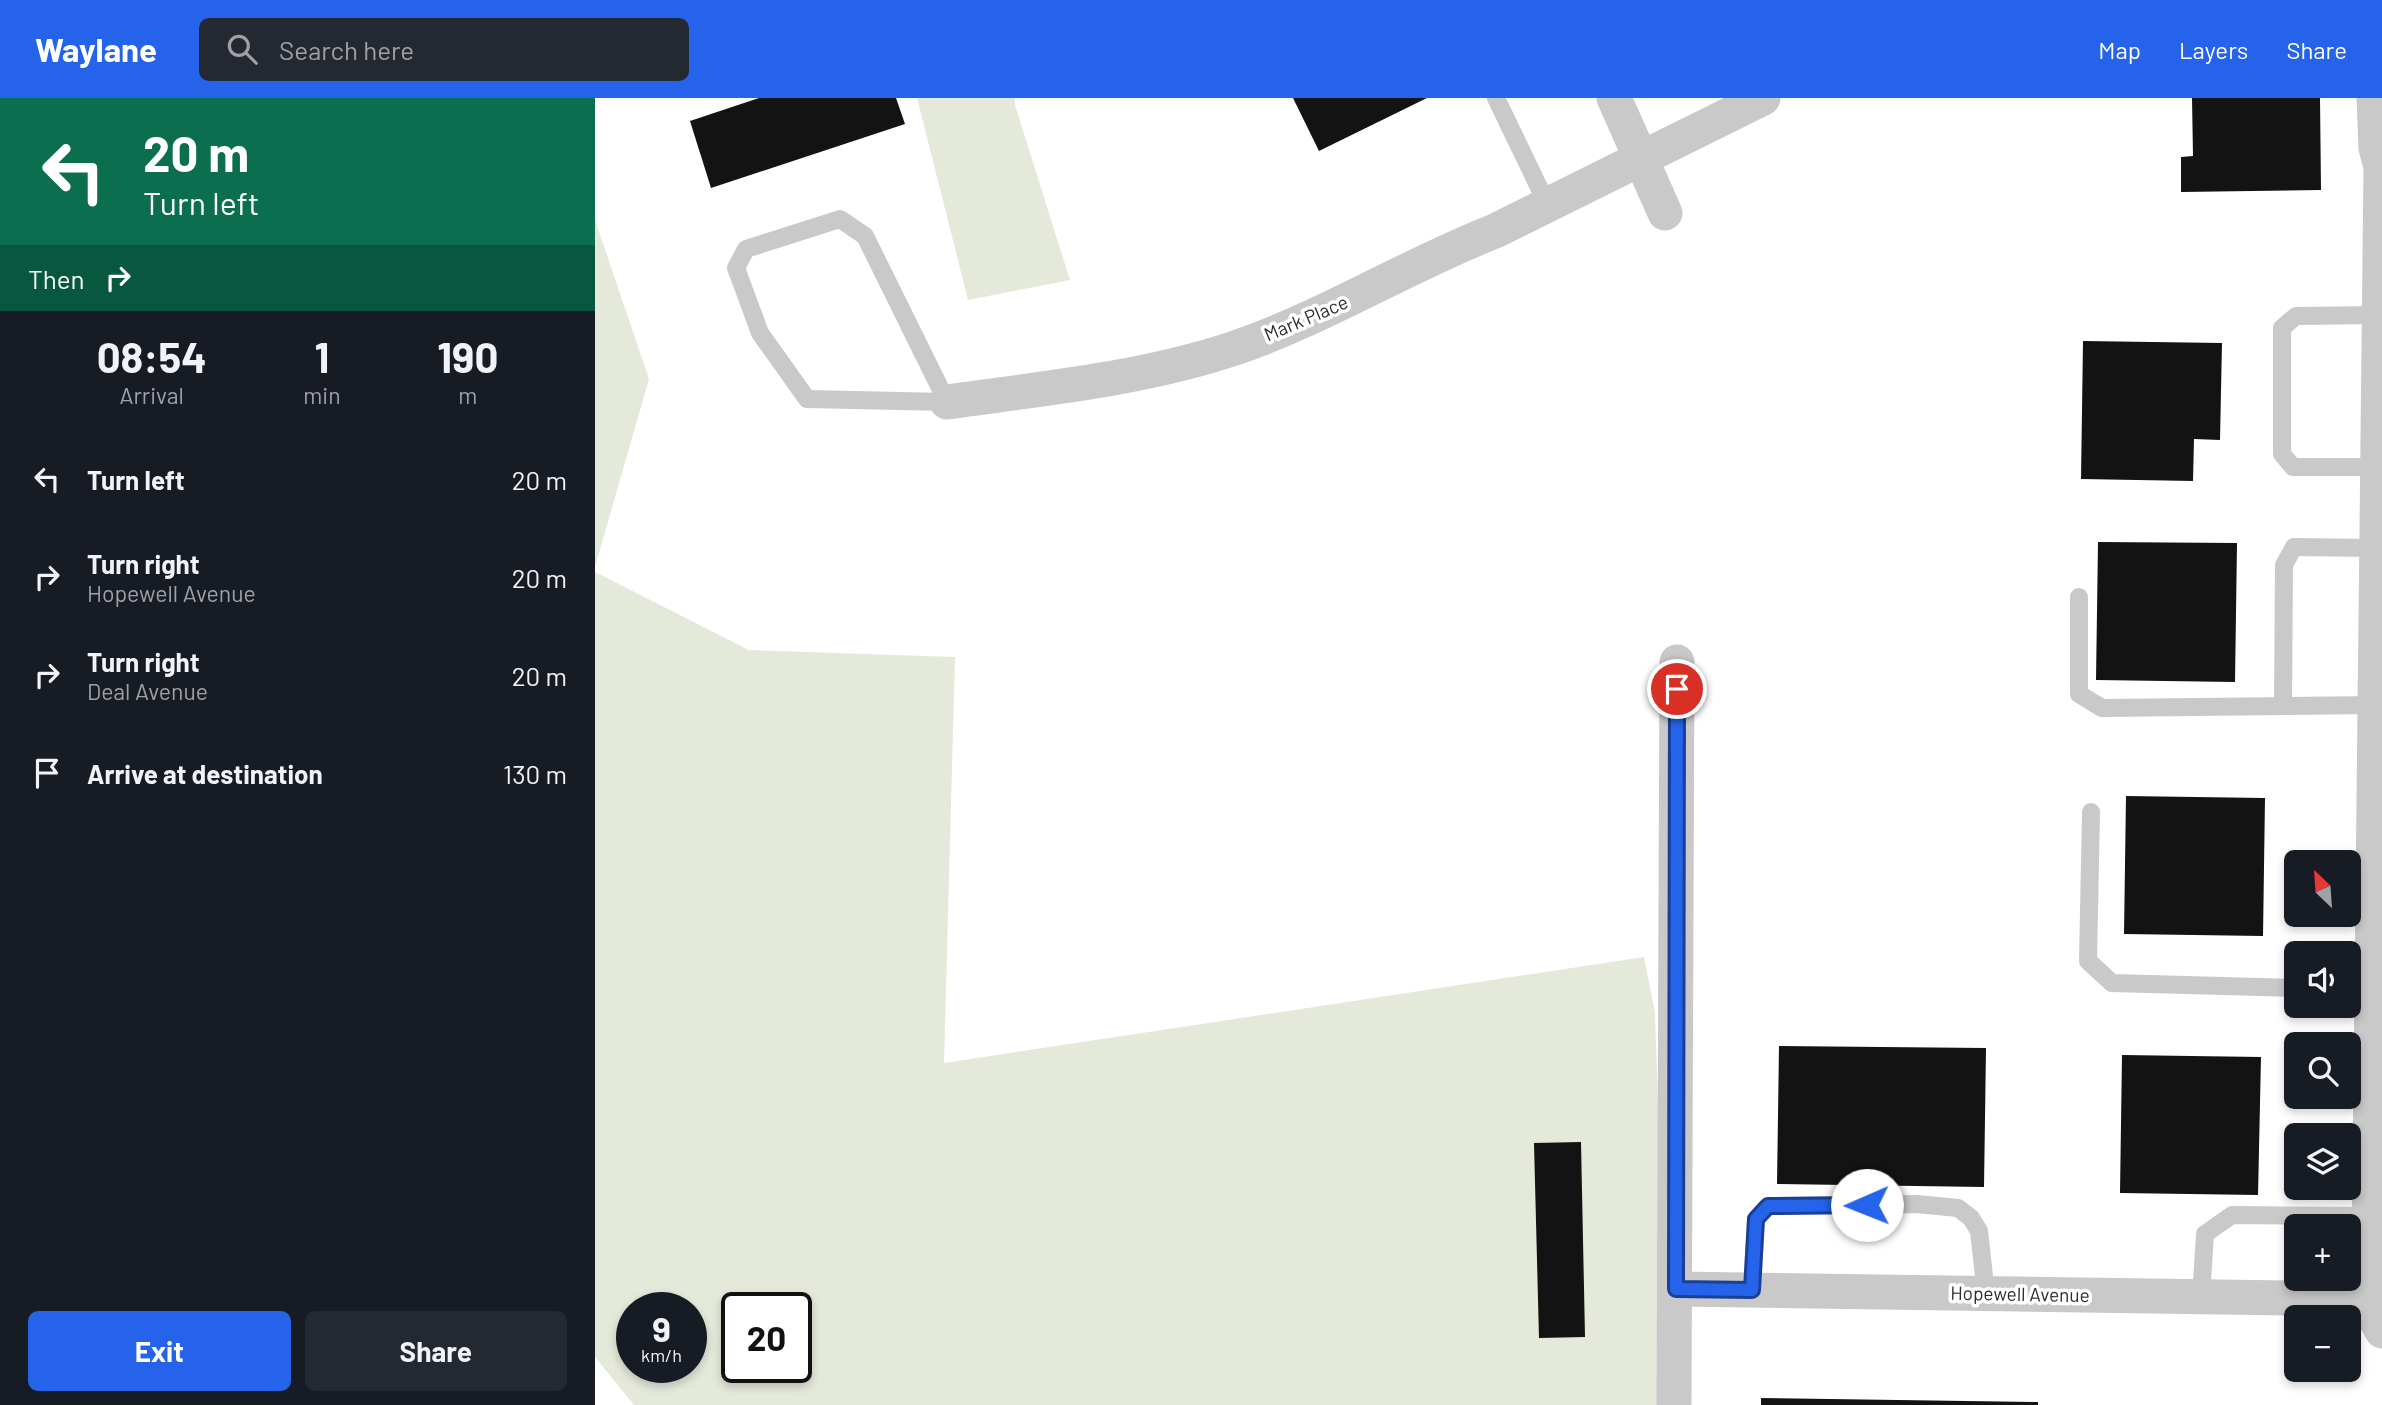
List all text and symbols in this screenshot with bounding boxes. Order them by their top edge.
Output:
search box [199,18,689,81]
text: Waylane [35,29,157,69]
icon: search [223,30,261,68]
text: Search here [279,34,414,65]
text: Map [2098,35,2141,64]
text: Layers [2179,35,2248,64]
text: Share [2286,35,2347,64]
text: 20 m [143,123,249,182]
icon: left [28,126,119,217]
text: Turn left [143,183,260,221]
icon: right [99,259,137,297]
text: Then [28,263,85,294]
street label: Mark Place [1260,290,1351,345]
text: 08:54 [97,331,207,381]
text: 1 [314,331,329,381]
text: 190 [437,331,498,381]
text: Arrival [119,381,184,409]
text: min [303,381,341,409]
text: m [458,381,477,409]
icon: left [28,460,66,498]
text: Turn left [87,464,185,495]
text: 20 m [512,464,567,495]
text: Turn right [87,548,200,579]
icon: right [28,558,66,596]
text: 20 m [512,562,567,593]
text: Hopewell Avenue [87,579,256,607]
text: Turn right [87,646,200,677]
icon: right [28,656,66,694]
pin [1647,659,1707,719]
text: 20 m [512,660,567,691]
icon: arrive [1658,670,1696,708]
text: Deal Avenue [87,677,208,705]
icon: arrive [28,754,66,792]
text: Arrive at destination [87,758,323,789]
text: 130 m [503,758,567,789]
north arrow [2284,850,2361,928]
map controls [2284,850,2361,1382]
button: sound [2284,941,2361,1018]
button: search [2284,1032,2361,1109]
button: layers [2284,1123,2361,1200]
position arrow [1830,1168,1904,1242]
button: + [2284,1214,2361,1291]
street label: Hopewell Avenue [1950,1281,2090,1306]
speed limit sign: 20 [721,1292,812,1383]
button: − [2284,1305,2361,1382]
text: 9 [652,1307,671,1349]
button: Exit [28,1311,291,1391]
button: Share [305,1311,567,1391]
text: km/h [641,1344,682,1366]

